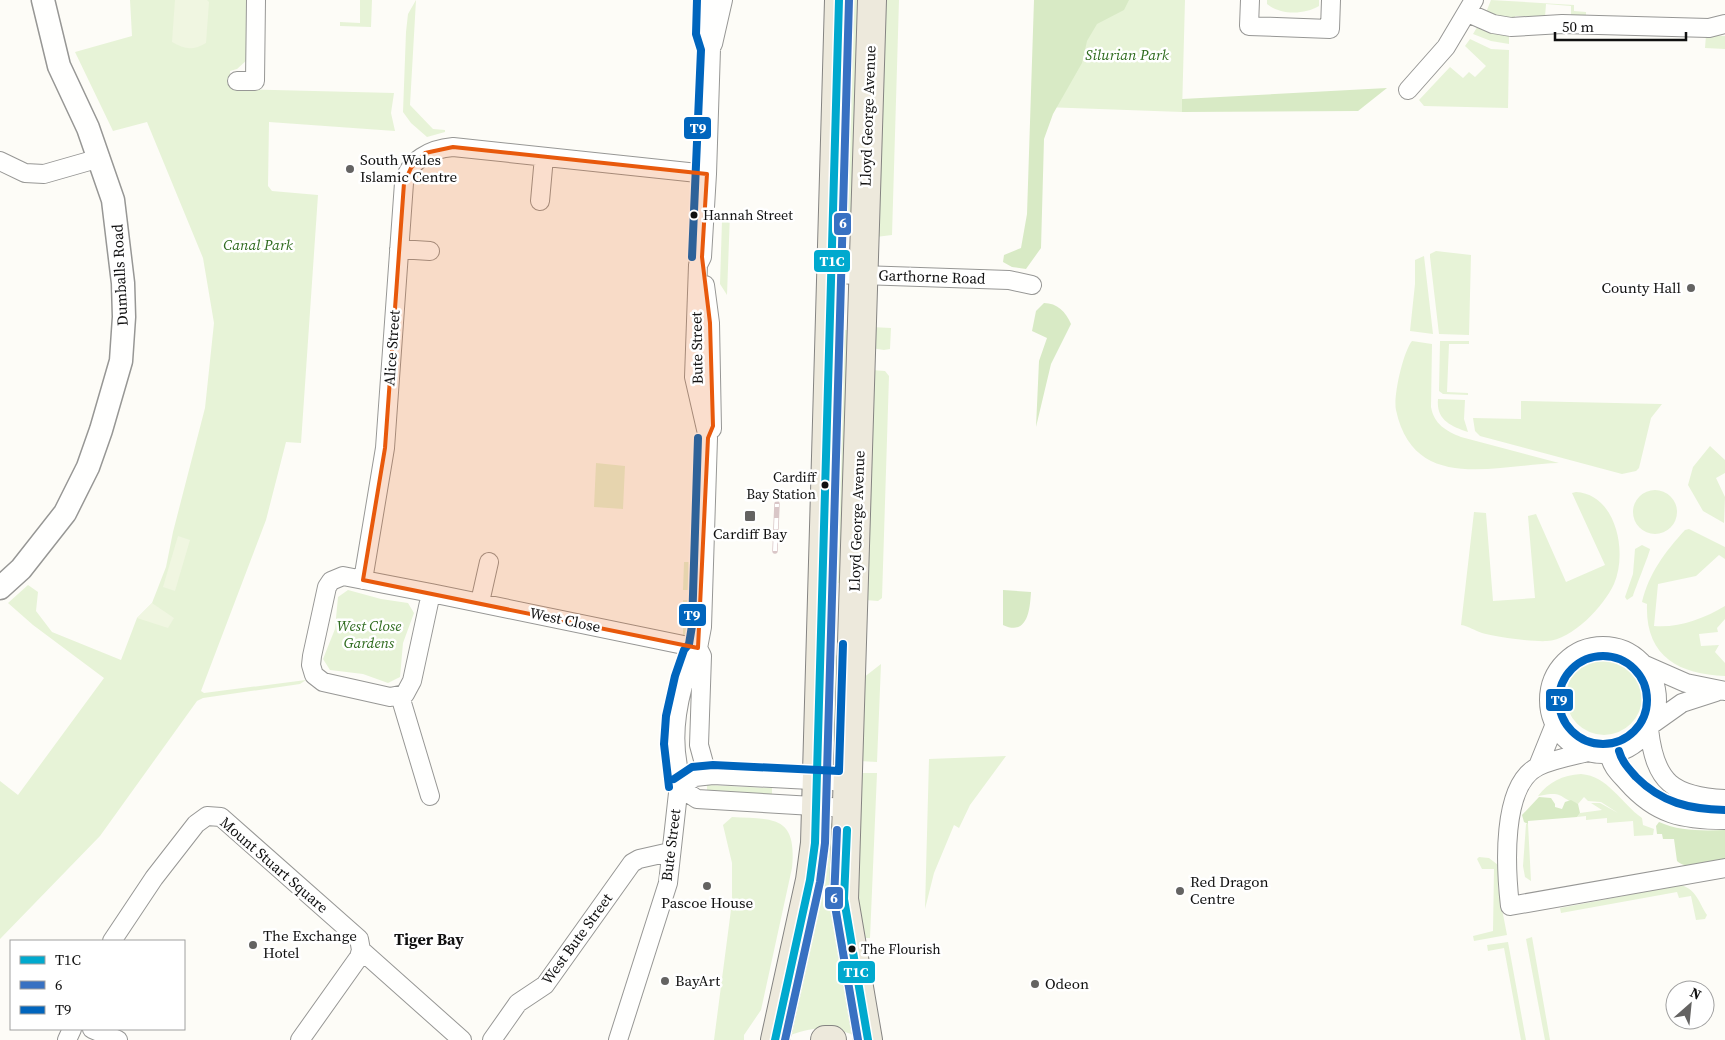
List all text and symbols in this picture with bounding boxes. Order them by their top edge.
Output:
scale bar [1555,10,1686,42]
text: 50 m [1562,16,1594,37]
park label: Silurian Park [1085,44,1170,65]
street label: Lloyd George Avenue [855,45,880,187]
line badge: T9 [683,116,712,140]
text: T9 [690,118,707,138]
place label: South Wales Islamic Centre [360,149,458,187]
marker: South Wales Islamic Centre [344,163,356,175]
place label: Hannah Street [703,205,793,225]
marker: Hannah Street [689,210,699,220]
line badge: 6 [833,212,852,236]
text: 6 [839,213,847,233]
street label: Dumballs Road [106,223,133,327]
park label: Canal Park [223,234,294,255]
line badge: T1C [813,249,851,273]
text: T1C [819,251,845,271]
street label: Garthorne Road [878,264,986,289]
place label: County Hall [1602,277,1682,298]
marker: County Hall [1685,282,1697,294]
street label: Alice Street [378,309,405,387]
street label: Bute Street [685,311,708,385]
street label: Lloyd George Avenue [844,450,869,592]
place label: Cardiff Bay Station [746,467,818,504]
marker: Cardiff Bay Station [820,480,830,490]
marker: Cardiff Bay [743,509,757,523]
place label: Cardiff Bay [713,523,787,544]
street label: West Close [528,602,603,637]
line badge: T9 [678,603,707,627]
text: T9 [684,605,701,625]
park label: West Close Gardens [337,615,401,653]
line badge: T9 [1545,688,1574,712]
text: T9 [1551,690,1568,710]
street label: Bute Street [656,807,685,882]
street label: Mount Stuart Square [216,812,333,918]
place label: Red Dragon Centre [1190,871,1269,909]
marker: Pascoe House [701,880,713,892]
marker: Red Dragon Centre [1174,885,1186,897]
line badge: 6 [824,886,844,910]
text: 6 [830,888,838,908]
street label: West Bute Street [536,889,617,989]
place label: Pascoe House [661,892,753,913]
place label: The Exchange Hotel [263,925,357,963]
district label: Tiger Bay [394,928,464,950]
marker: The Exchange Hotel [247,939,259,951]
place label: The Flourish [861,939,941,959]
legend [10,940,185,1030]
marker: The Flourish [847,944,857,954]
text: T1C [55,949,81,970]
line badge: T1C [837,960,876,984]
text: T1C [843,962,869,982]
place label: BayArt [675,970,720,991]
place label: Odeon [1045,973,1089,994]
text: 6 [55,974,63,995]
marker: BayArt [659,975,671,987]
marker: Odeon [1029,978,1041,990]
north arrow [1665,980,1715,1030]
text: N [1687,982,1705,1005]
text: T9 [55,999,72,1020]

